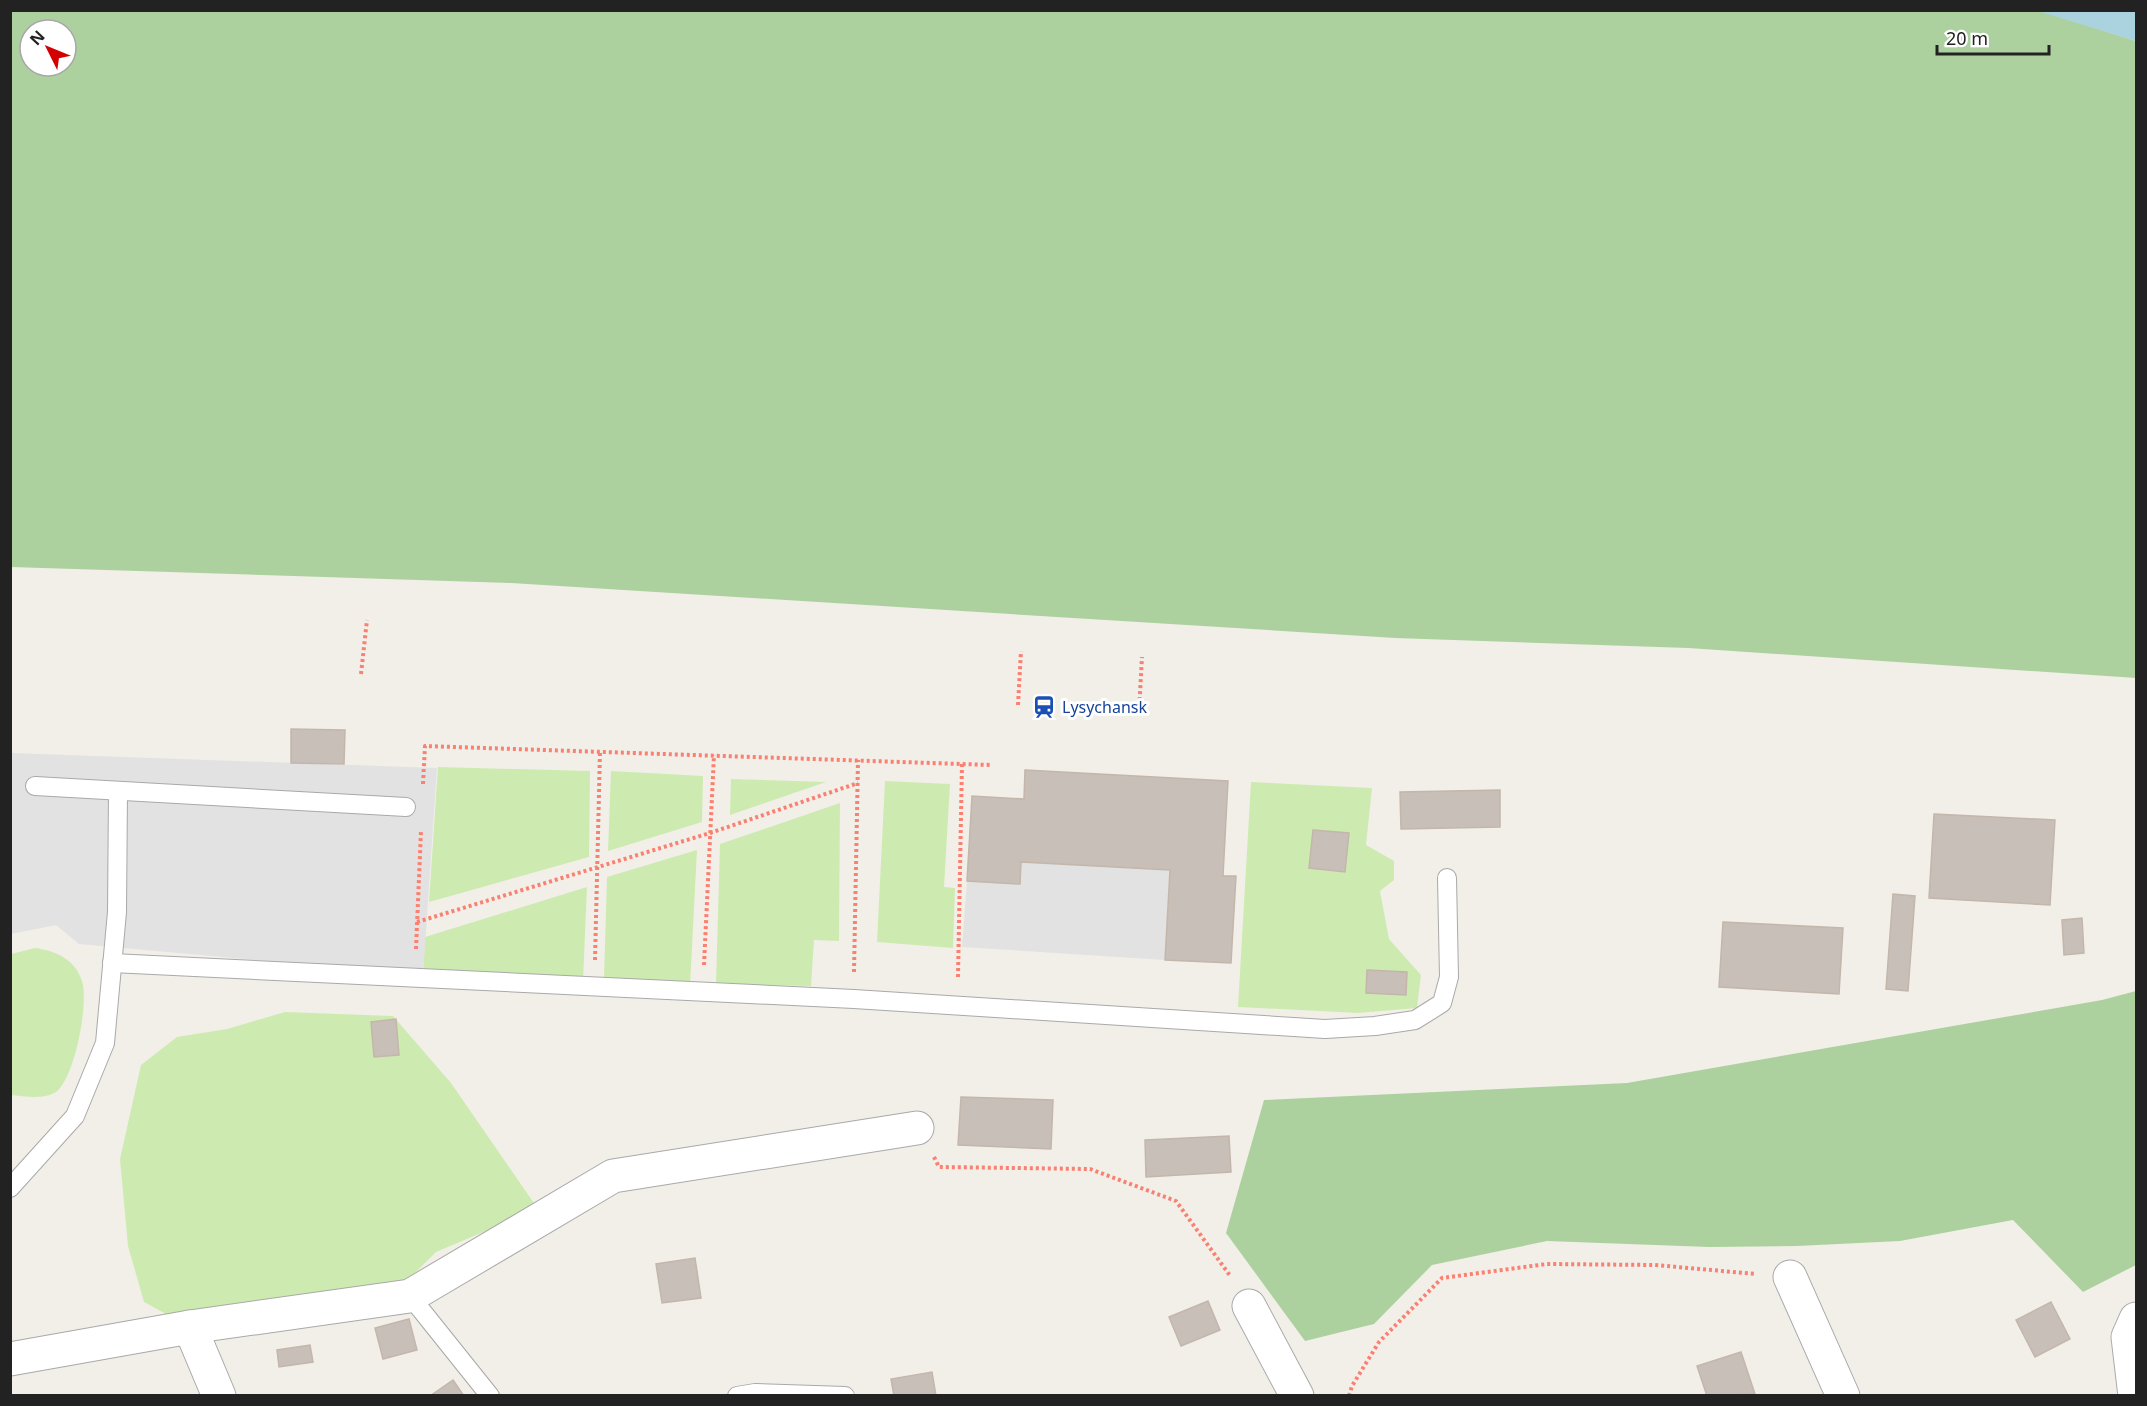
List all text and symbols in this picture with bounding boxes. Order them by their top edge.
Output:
north arrow [18,18,78,78]
scale bar [1937,18,2050,56]
text: N [25,26,50,50]
text: 20 m [1946,26,1988,50]
station icon: Lysychansk [1031,694,1057,720]
place label: Lysychansk [1062,696,1147,718]

